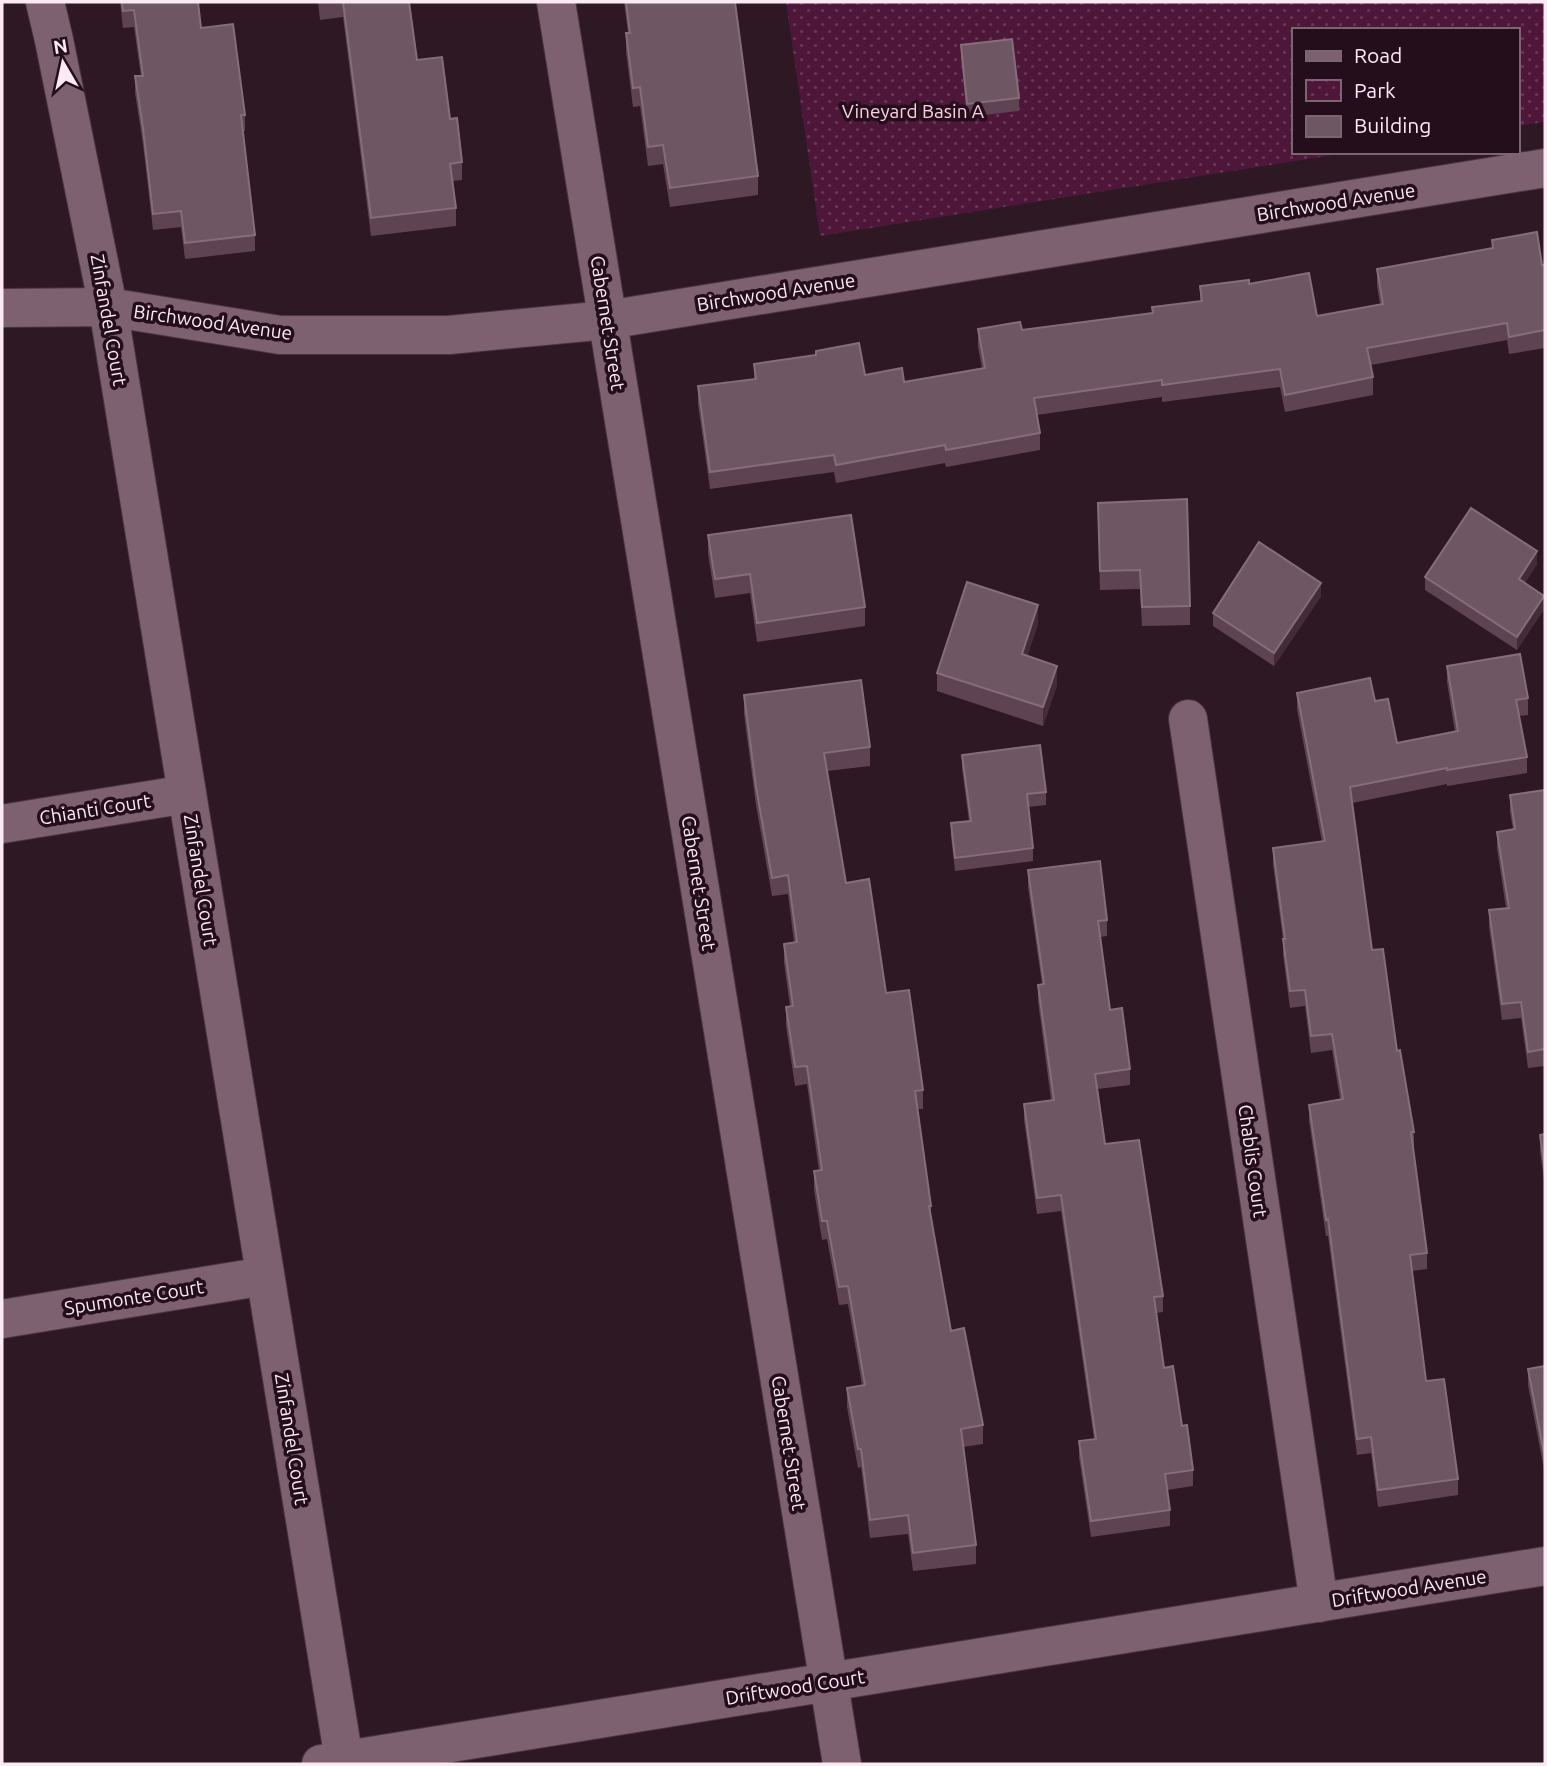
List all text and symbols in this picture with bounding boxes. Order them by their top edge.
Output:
north arrow [28,28,98,98]
legend [1292,28,1519,154]
text: N [52,34,69,58]
text: Road [1354,43,1402,67]
text: Park [1354,78,1396,102]
park label: Vineyard Basin A [842,100,985,122]
text: Building [1354,113,1431,137]
street label: Birchwood Avenue [1255,179,1417,225]
street label: Zinfandel Court [87,252,132,388]
street label: Cabernet Street [586,254,630,393]
street label: Birchwood Avenue [695,269,857,315]
street label: Birchwood Avenue [132,300,294,344]
street label: Chianti Court [38,789,153,829]
street label: Zinfandel Court [180,812,222,948]
street label: Cabernet Street [677,814,721,953]
street label: Chablis Court [1234,1103,1272,1219]
street label: Spumonte Court [63,1275,206,1319]
street label: Zinfandel Court [271,1371,313,1507]
street label: Cabernet Street [767,1374,811,1513]
street label: Driftwood Avenue [1330,1565,1488,1611]
street label: Driftwood Court [724,1665,867,1709]

